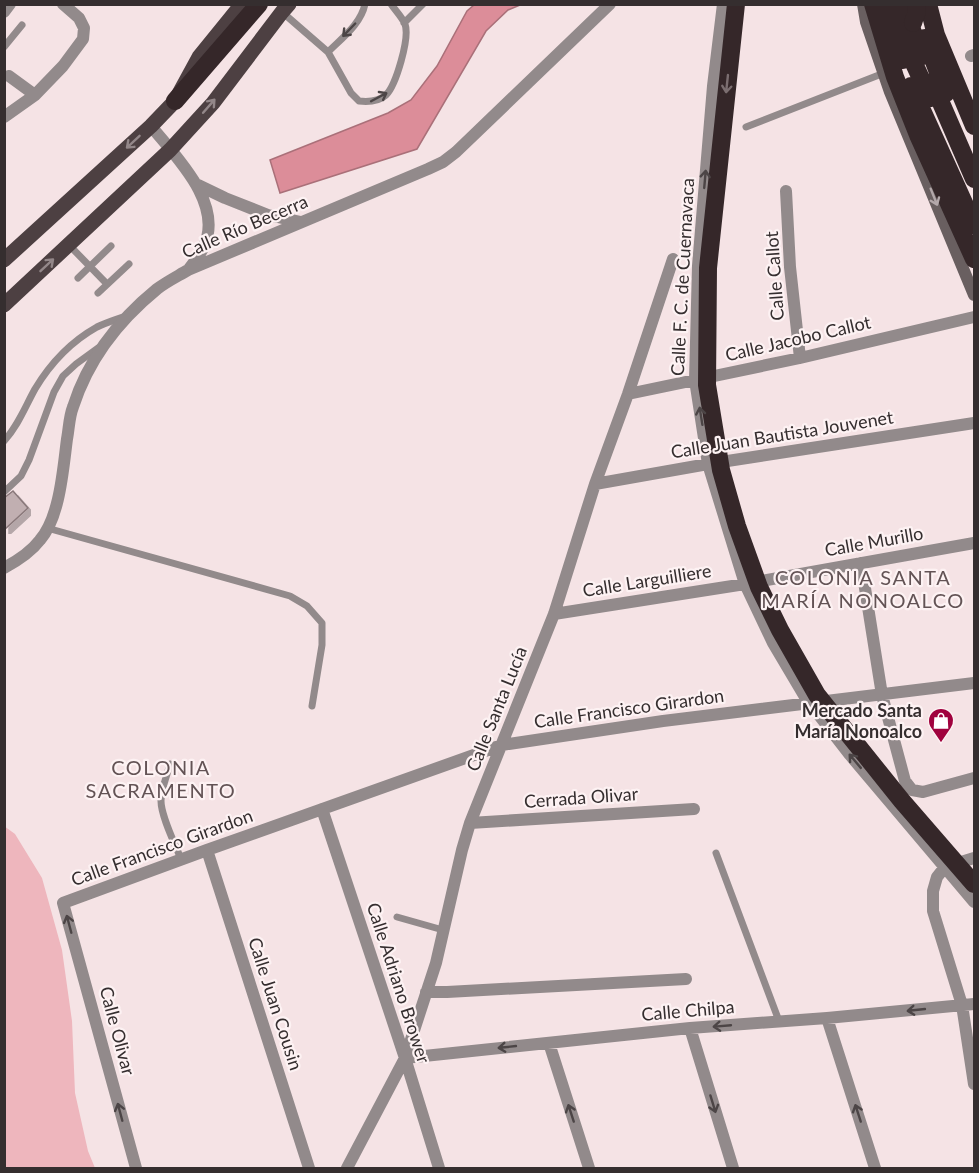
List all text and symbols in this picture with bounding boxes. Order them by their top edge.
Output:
one-way arrow [343,22,357,37]
one-way arrow [721,73,732,93]
one-way arrow [370,91,388,103]
one-way arrow [202,99,216,114]
one-way arrow [126,135,141,149]
one-way arrow [700,170,711,190]
street label: Calle F. C. de Cuernavaca [666,177,698,377]
one-way arrow [929,187,940,206]
street label: Calle Río Becerra [178,190,311,263]
street label: Calle Callot [760,230,788,322]
one-way arrow [40,258,55,272]
street label: Calle Jacobo Callot [723,310,873,365]
street label: Calle Juan Bautista Jouvenet [669,405,895,462]
one-way arrow [695,406,706,426]
street label: Calle Murillo [823,522,925,561]
street label: Calle Larguilliere [581,559,713,601]
district label: COLONIA SANTA MARÍA NONOALCO [761,565,965,612]
street label: Calle Santa Lucía [461,643,531,774]
street label: Calle Francisco Girardon [532,684,725,732]
place label: Mercado Santa María Nonoalco [794,699,922,742]
shop icon: Mercado Santa María Nonoalco [926,706,956,744]
one-way arrow [848,754,862,769]
district label: COLONIA SACRAMENTO [86,755,236,802]
street label: Cerrada Olivar [523,782,639,812]
street label: Calle Francisco Girardon [68,804,255,890]
street label: Calle Adriano Brower [363,900,435,1066]
one-way arrow [63,915,74,934]
street label: Calle Juan Cousin [244,935,308,1073]
street label: Calle Olivar [96,984,140,1078]
street label: Calle Chilpa [641,995,735,1025]
one-way arrow [907,1005,927,1016]
one-way arrow [713,1021,732,1032]
one-way arrow [498,1042,518,1053]
one-way arrow [708,1095,719,1114]
one-way arrow [114,1103,126,1122]
one-way arrow [565,1104,576,1123]
one-way arrow [851,1104,862,1123]

